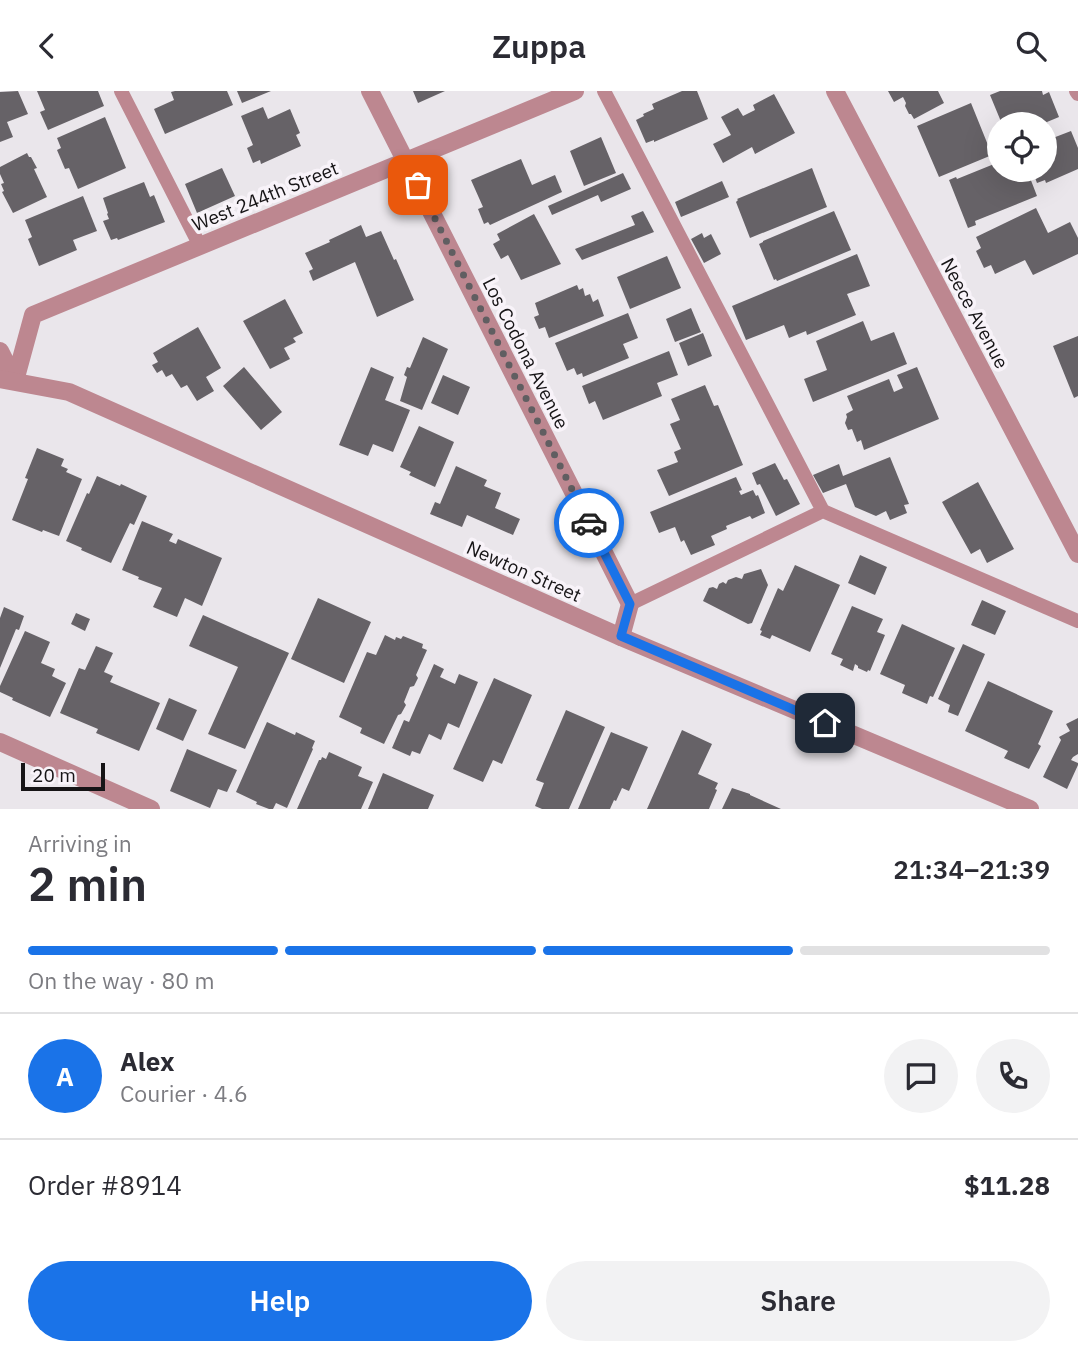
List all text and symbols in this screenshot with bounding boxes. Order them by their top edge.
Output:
text: Zuppa [492,25,586,67]
icon: back [28,27,66,65]
icon: search [1012,27,1050,65]
map controls [987,112,1057,182]
button: locate [987,112,1057,182]
pin [388,155,448,215]
street label: West 244th Street [188,156,342,236]
icon: bag [399,166,437,204]
street label: Neece Avenue [936,253,1014,373]
street label: Los Codona Avenue [477,273,575,433]
courier [554,488,624,558]
icon: car [570,504,608,542]
street label: Newton Street [463,535,585,607]
pin [795,693,855,753]
icon: home [806,704,844,742]
scale bar [21,760,105,792]
text: 20 m [32,763,76,787]
text: Arriving in [28,828,132,858]
text: 21:34–21:39 [893,852,1050,886]
text: 2 min [28,854,147,914]
text: On the way · 80 m [28,965,215,995]
button: chat [884,1039,958,1113]
button: phone [976,1039,1050,1113]
text: Alex [120,1044,174,1078]
text: A [56,1059,74,1093]
text: Courier · 4.6 [120,1078,248,1108]
text: Order #8914 [28,1168,182,1202]
text: $11.28 [964,1168,1050,1202]
button: Help [28,1261,532,1341]
button: Share [546,1261,1050,1341]

